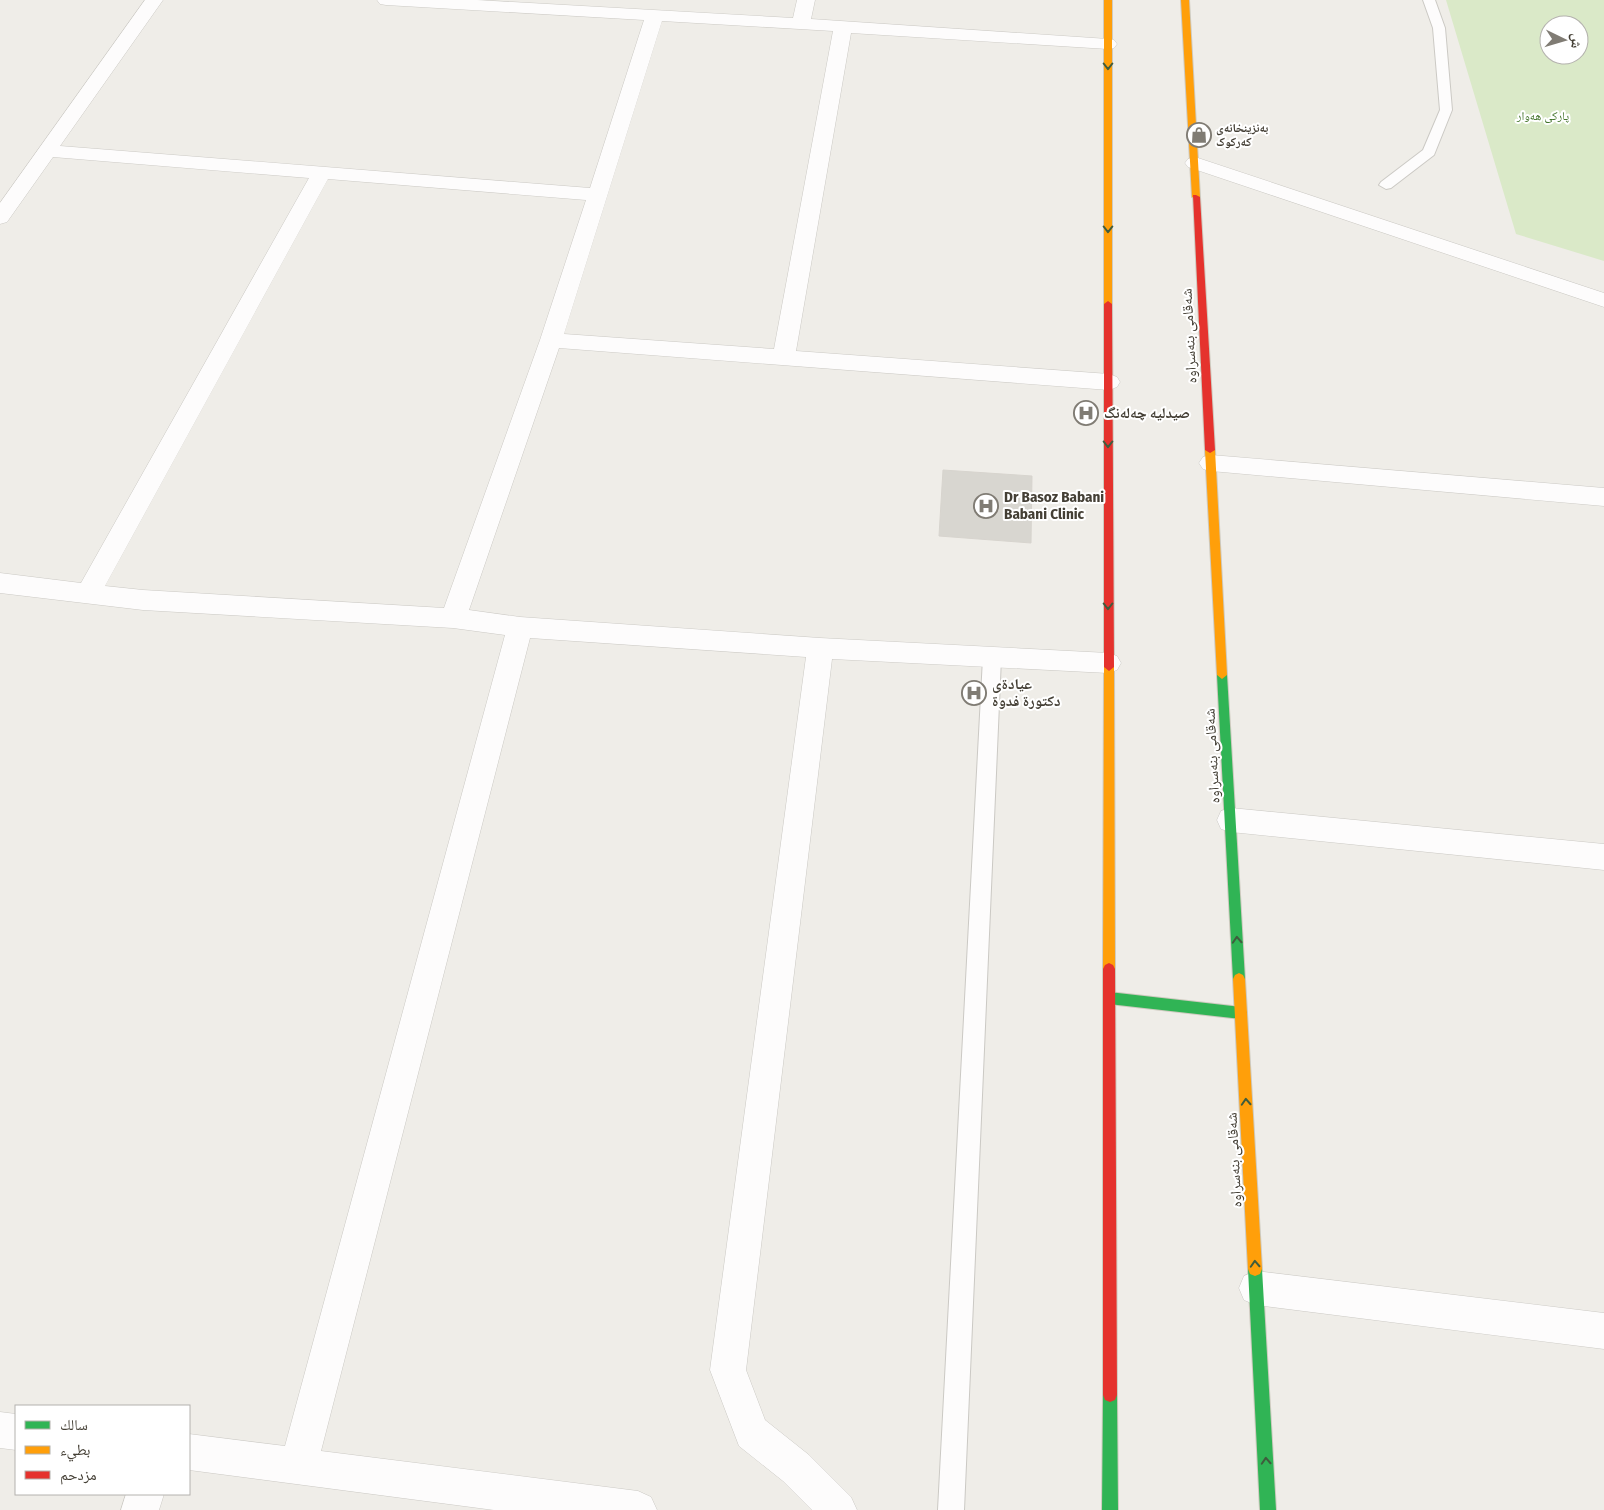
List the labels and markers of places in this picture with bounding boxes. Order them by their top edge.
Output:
place label: بەنزینخانەی کەرکوک [1216,121,1268,149]
shop icon: بەنزینخانەی کەرکوک [1186,122,1212,148]
hospital icon: صیدلیە چەلەنگ [1073,400,1099,426]
place label: صیدلیە چەلەنگ [1104,404,1190,422]
place label: Dr Basoz Babani Babani Clinic [1004,488,1104,523]
hospital icon: Dr Basoz Babani Babani Clinic [973,493,999,519]
place label: عيادةی دكتورة فدوة [992,675,1061,710]
hospital icon: عيادةی دكتورة فدوة [961,680,987,706]

